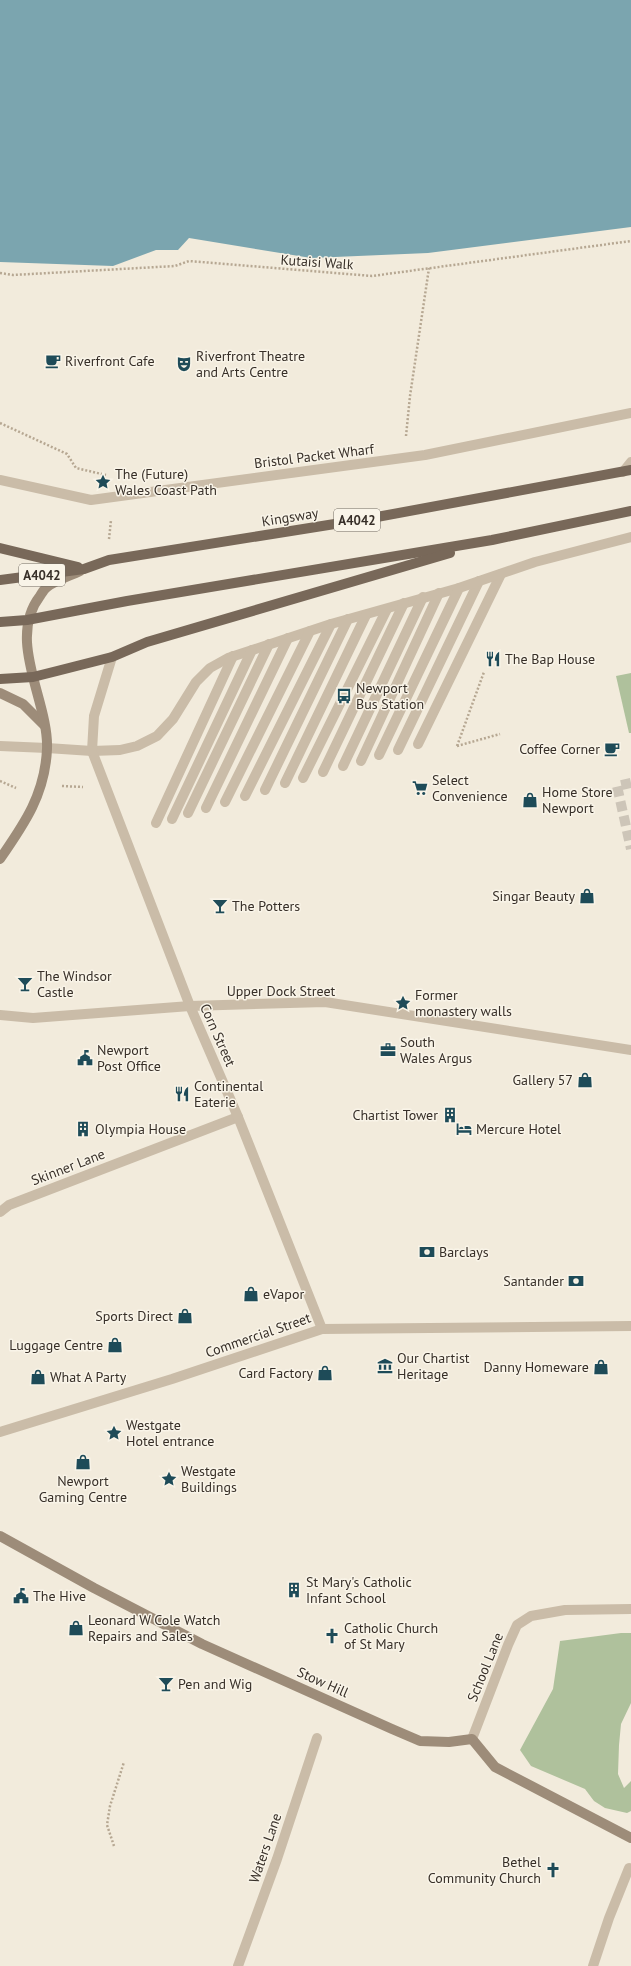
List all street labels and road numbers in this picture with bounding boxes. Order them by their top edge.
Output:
street label: Kutaisi Walk [280,250,354,274]
street label: Bristol Packet Wharf [253,440,375,472]
street label: Kingsway [260,504,320,530]
road number: A4042 [334,509,380,531]
road number: A4042 [19,564,65,586]
street label: Upper Dock Street [227,982,336,1000]
street label: Corn Street [196,1001,240,1069]
street label: Skinner Lane [29,1145,107,1189]
street label: Commercial Street [203,1308,313,1361]
street label: School Lane [463,1630,507,1704]
street label: Stow Hill [294,1663,352,1701]
street label: Waters Lane [245,1811,285,1885]

